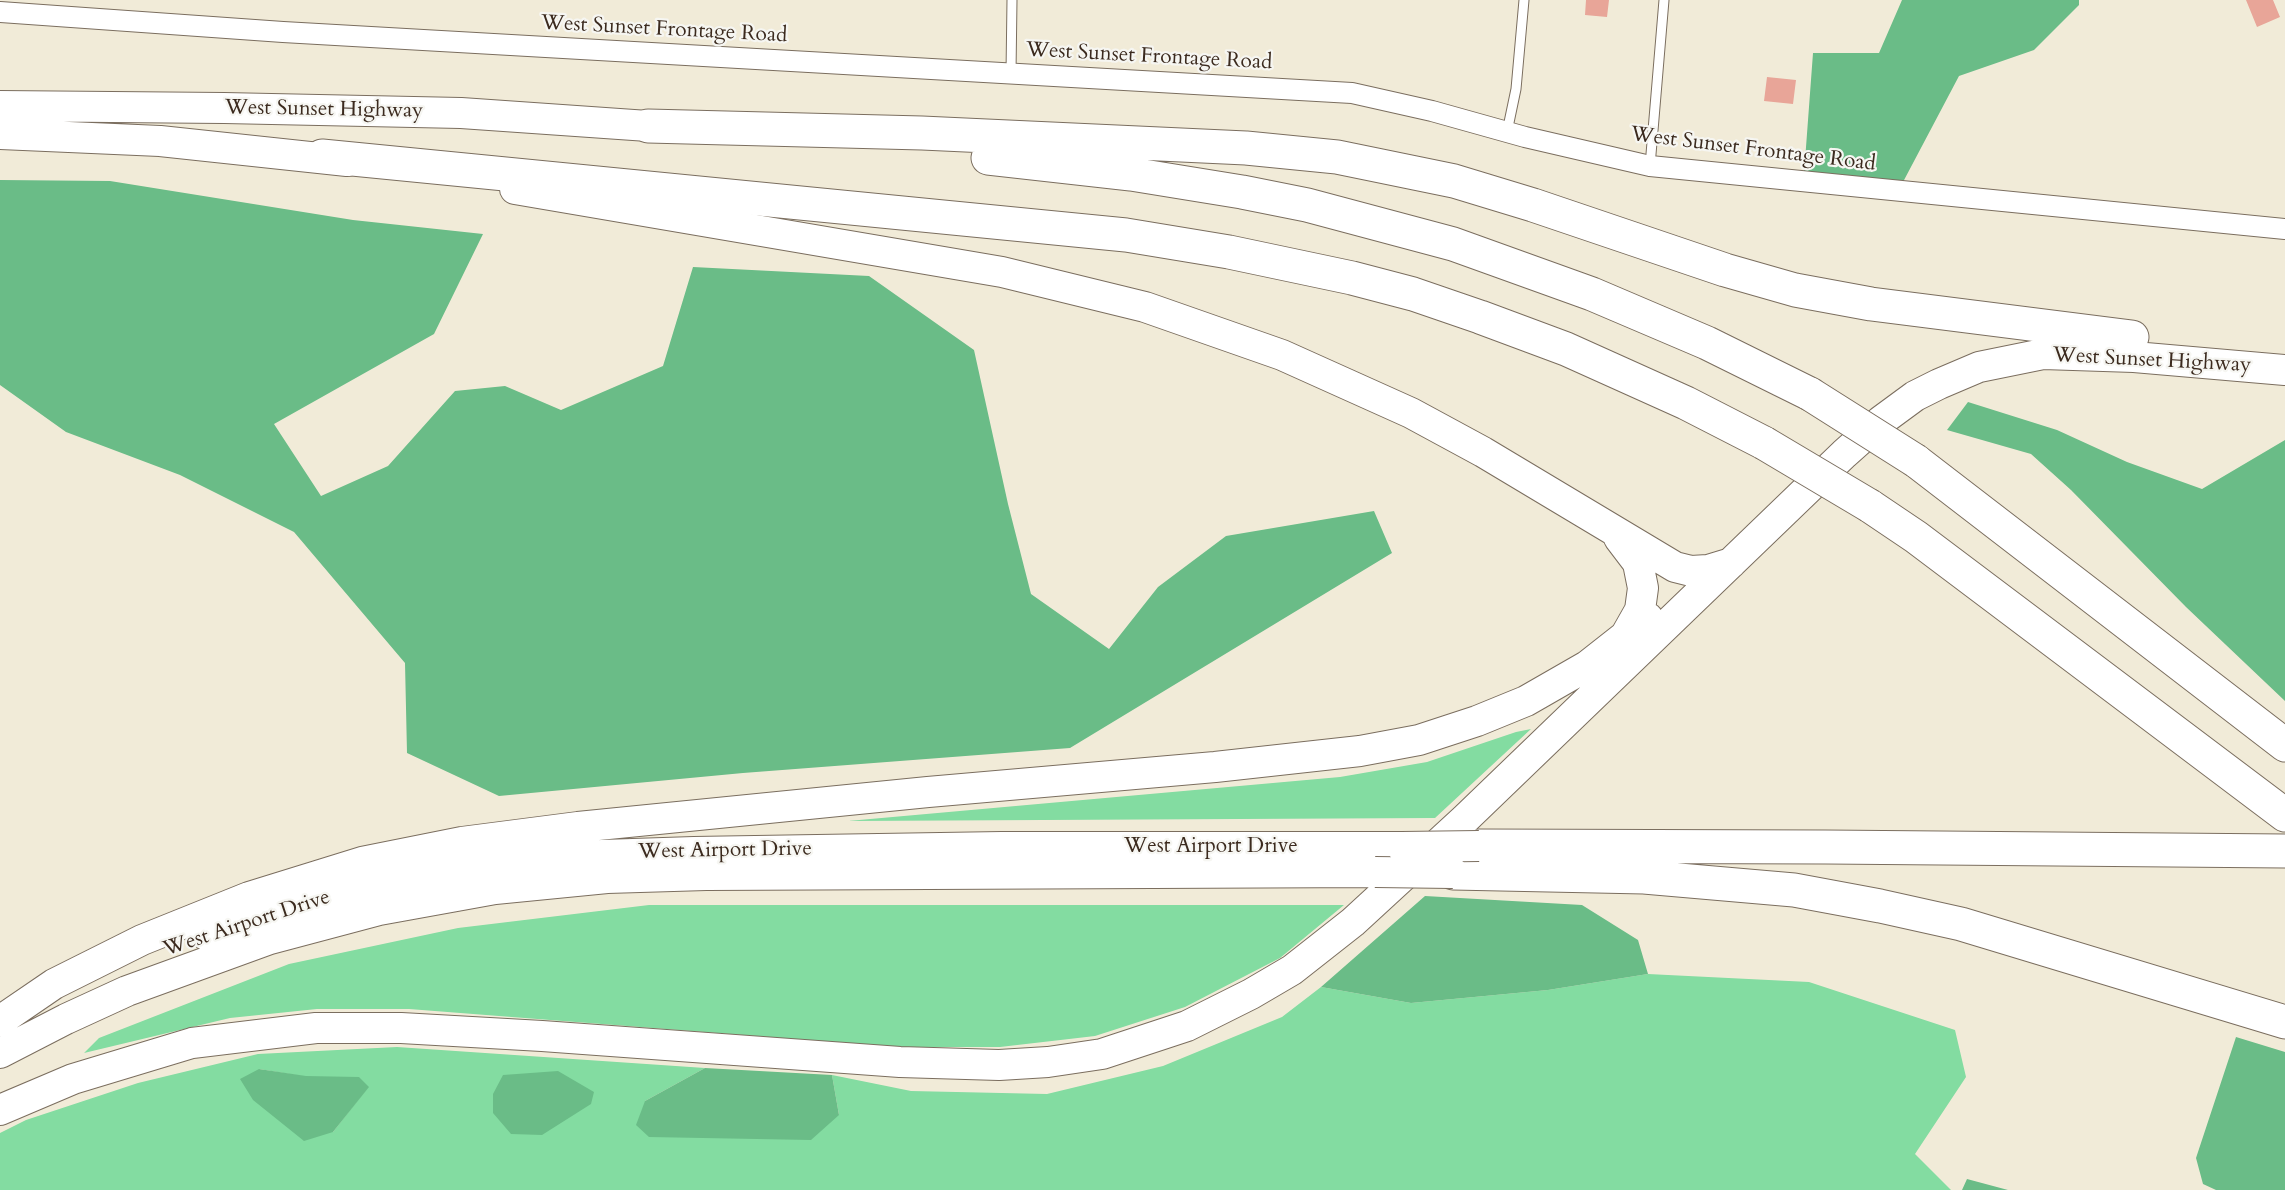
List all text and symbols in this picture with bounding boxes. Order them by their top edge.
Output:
street label: West Sunset Frontage Road [540,11,788,49]
street label: West Sunset Frontage Road [1025,38,1273,76]
street label: West Sunset Highway [224,96,424,124]
street label: West Sunset Frontage Road [1629,122,1877,178]
street label: West Sunset Highway [2052,343,2252,379]
street label: West Airport Drive [1124,834,1298,860]
street label: West Airport Drive [638,837,812,865]
street label: West Airport Drive [160,885,334,963]

